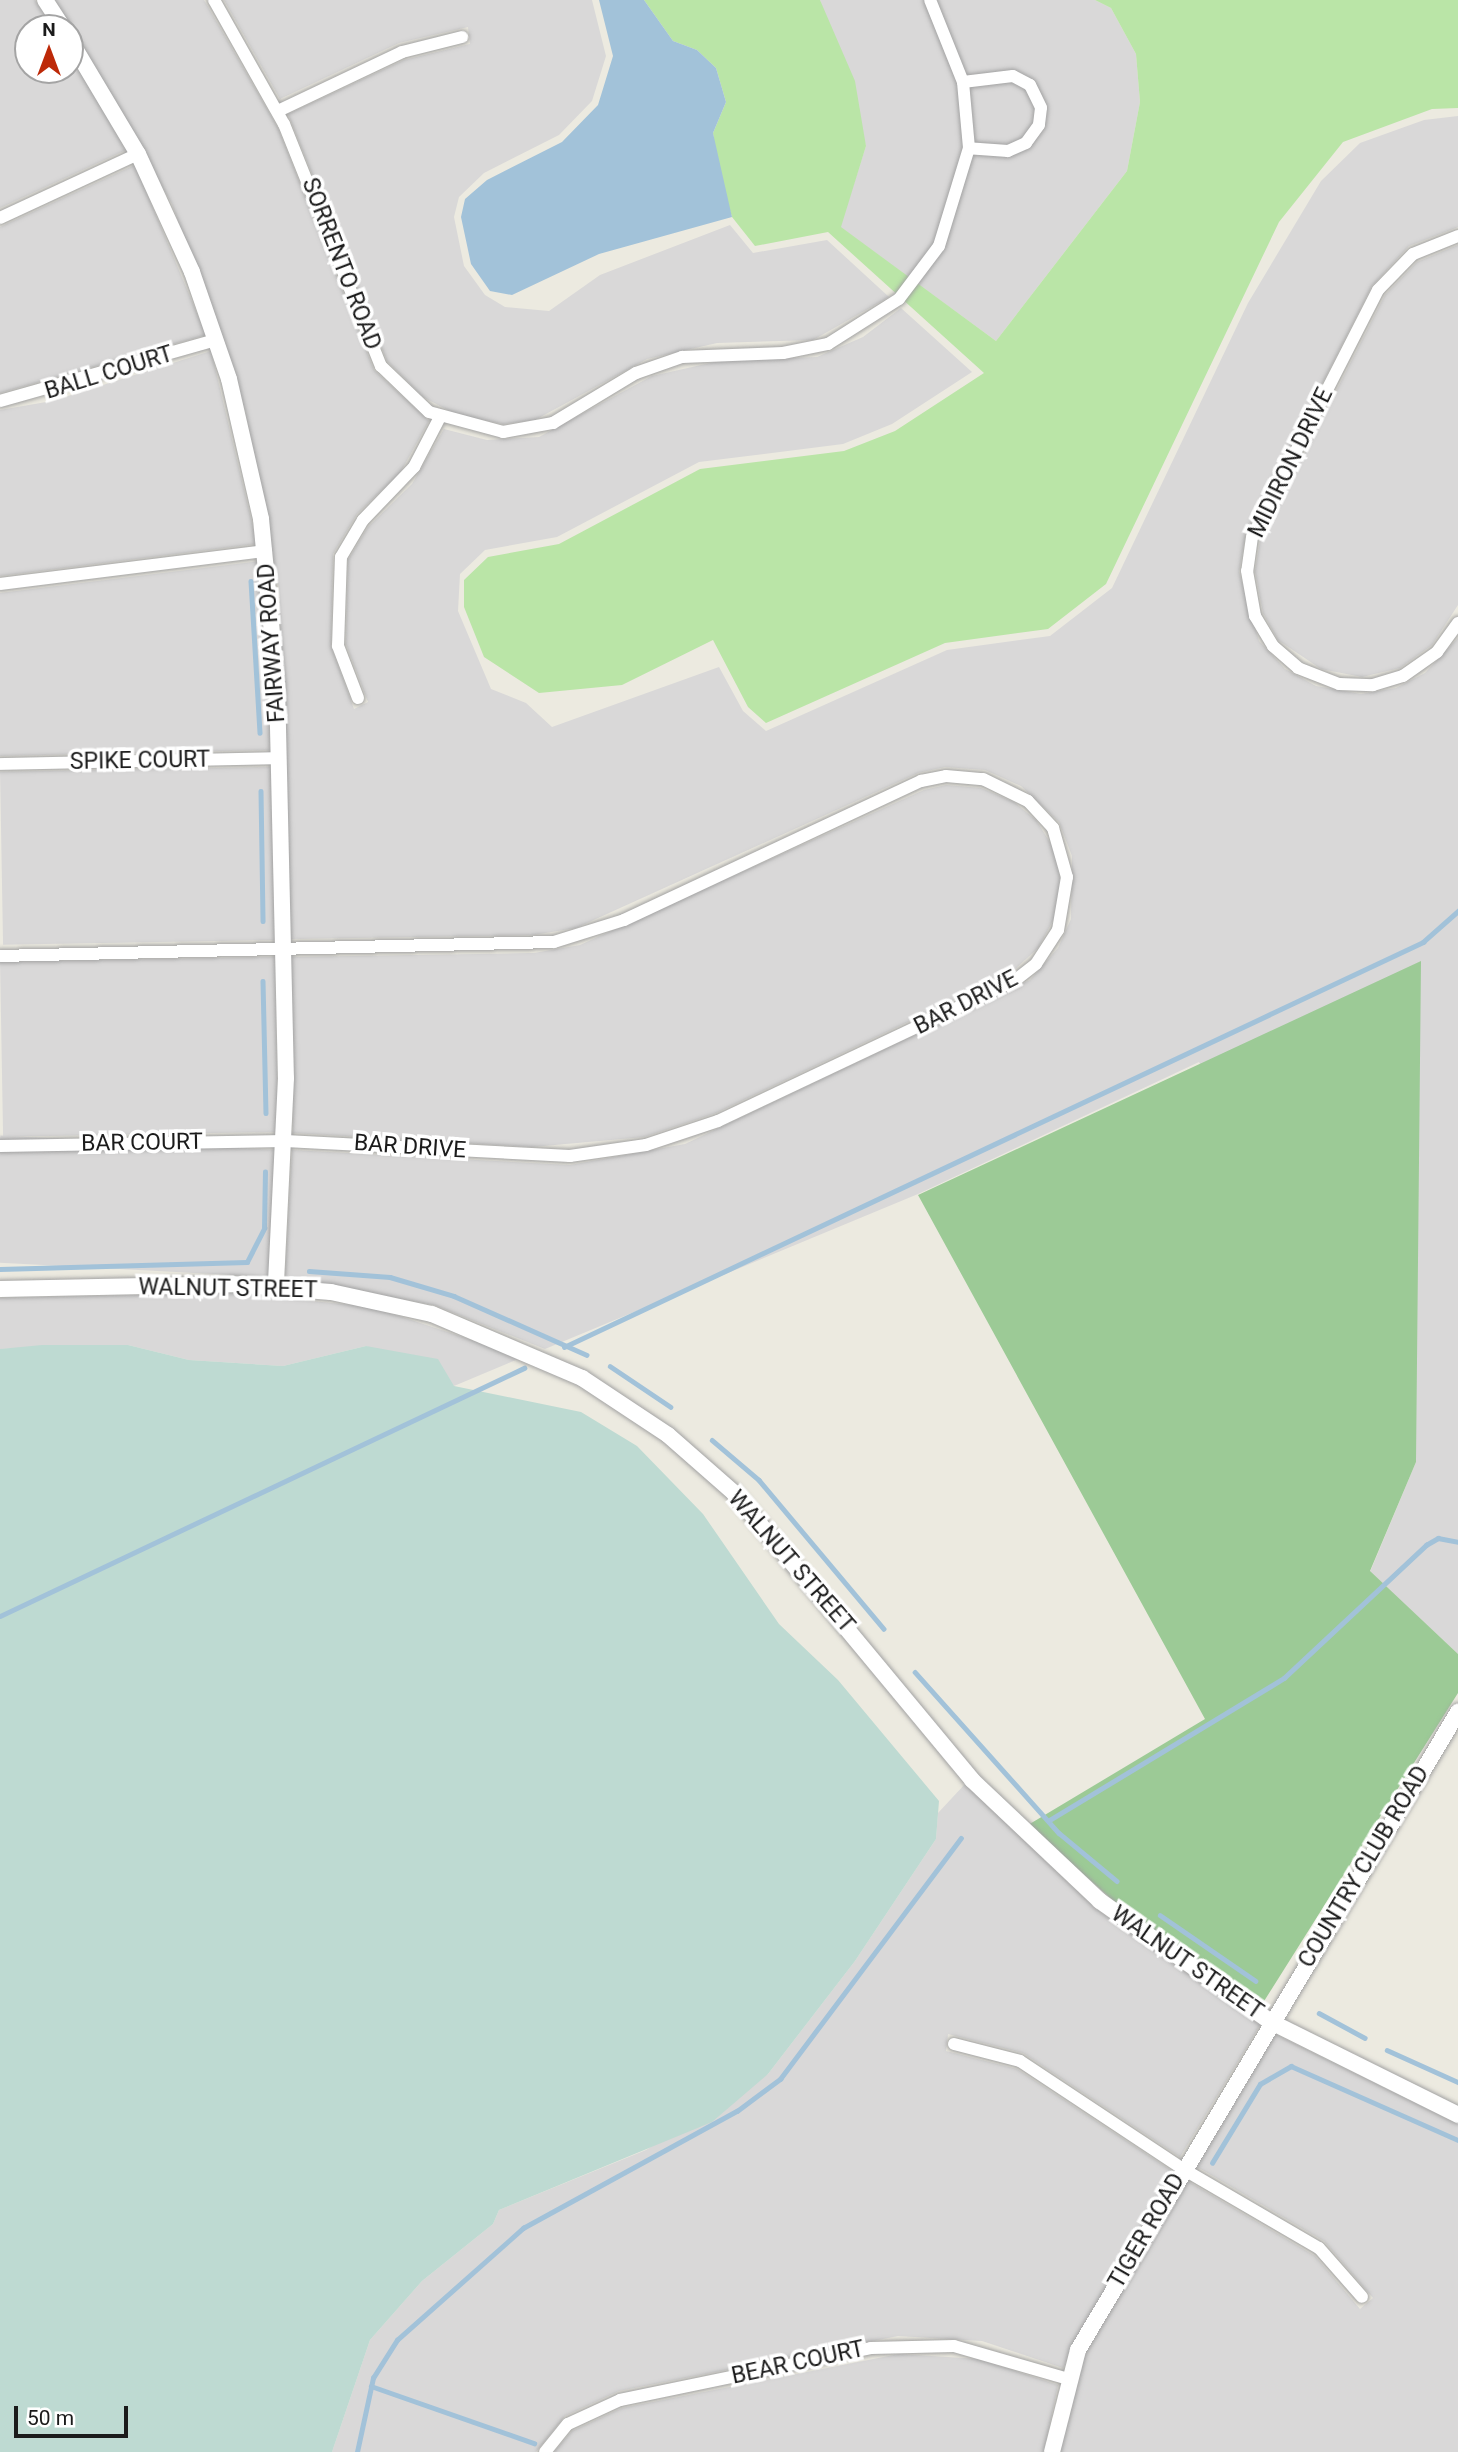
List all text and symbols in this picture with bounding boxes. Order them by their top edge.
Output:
north arrow [14,14,84,84]
text: N [42,18,56,41]
street label: SORRENTO ROAD [296,174,386,354]
street label: BALL COURT [42,340,176,406]
street label: MIDIRON DRIVE [1243,384,1339,542]
street label: FAIRWAY ROAD [253,562,291,724]
street label: SPIKE COURT [70,746,210,776]
street label: BAR DRIVE [910,965,1022,1041]
street label: BAR COURT [81,1128,203,1158]
street label: BAR DRIVE [353,1129,467,1165]
street label: WALNUT STREET [138,1274,318,1304]
street label: WALNUT STREET [722,1485,860,1639]
street label: COUNTRY CLUB ROAD [1293,1761,1435,1973]
street label: WALNUT STREET [1105,1900,1269,2026]
street label: TIGER ROAD [1103,2168,1191,2294]
street label: BEAR COURT [729,2335,867,2391]
scale bar [18,2392,131,2436]
text: 50 m [27,2406,74,2430]

